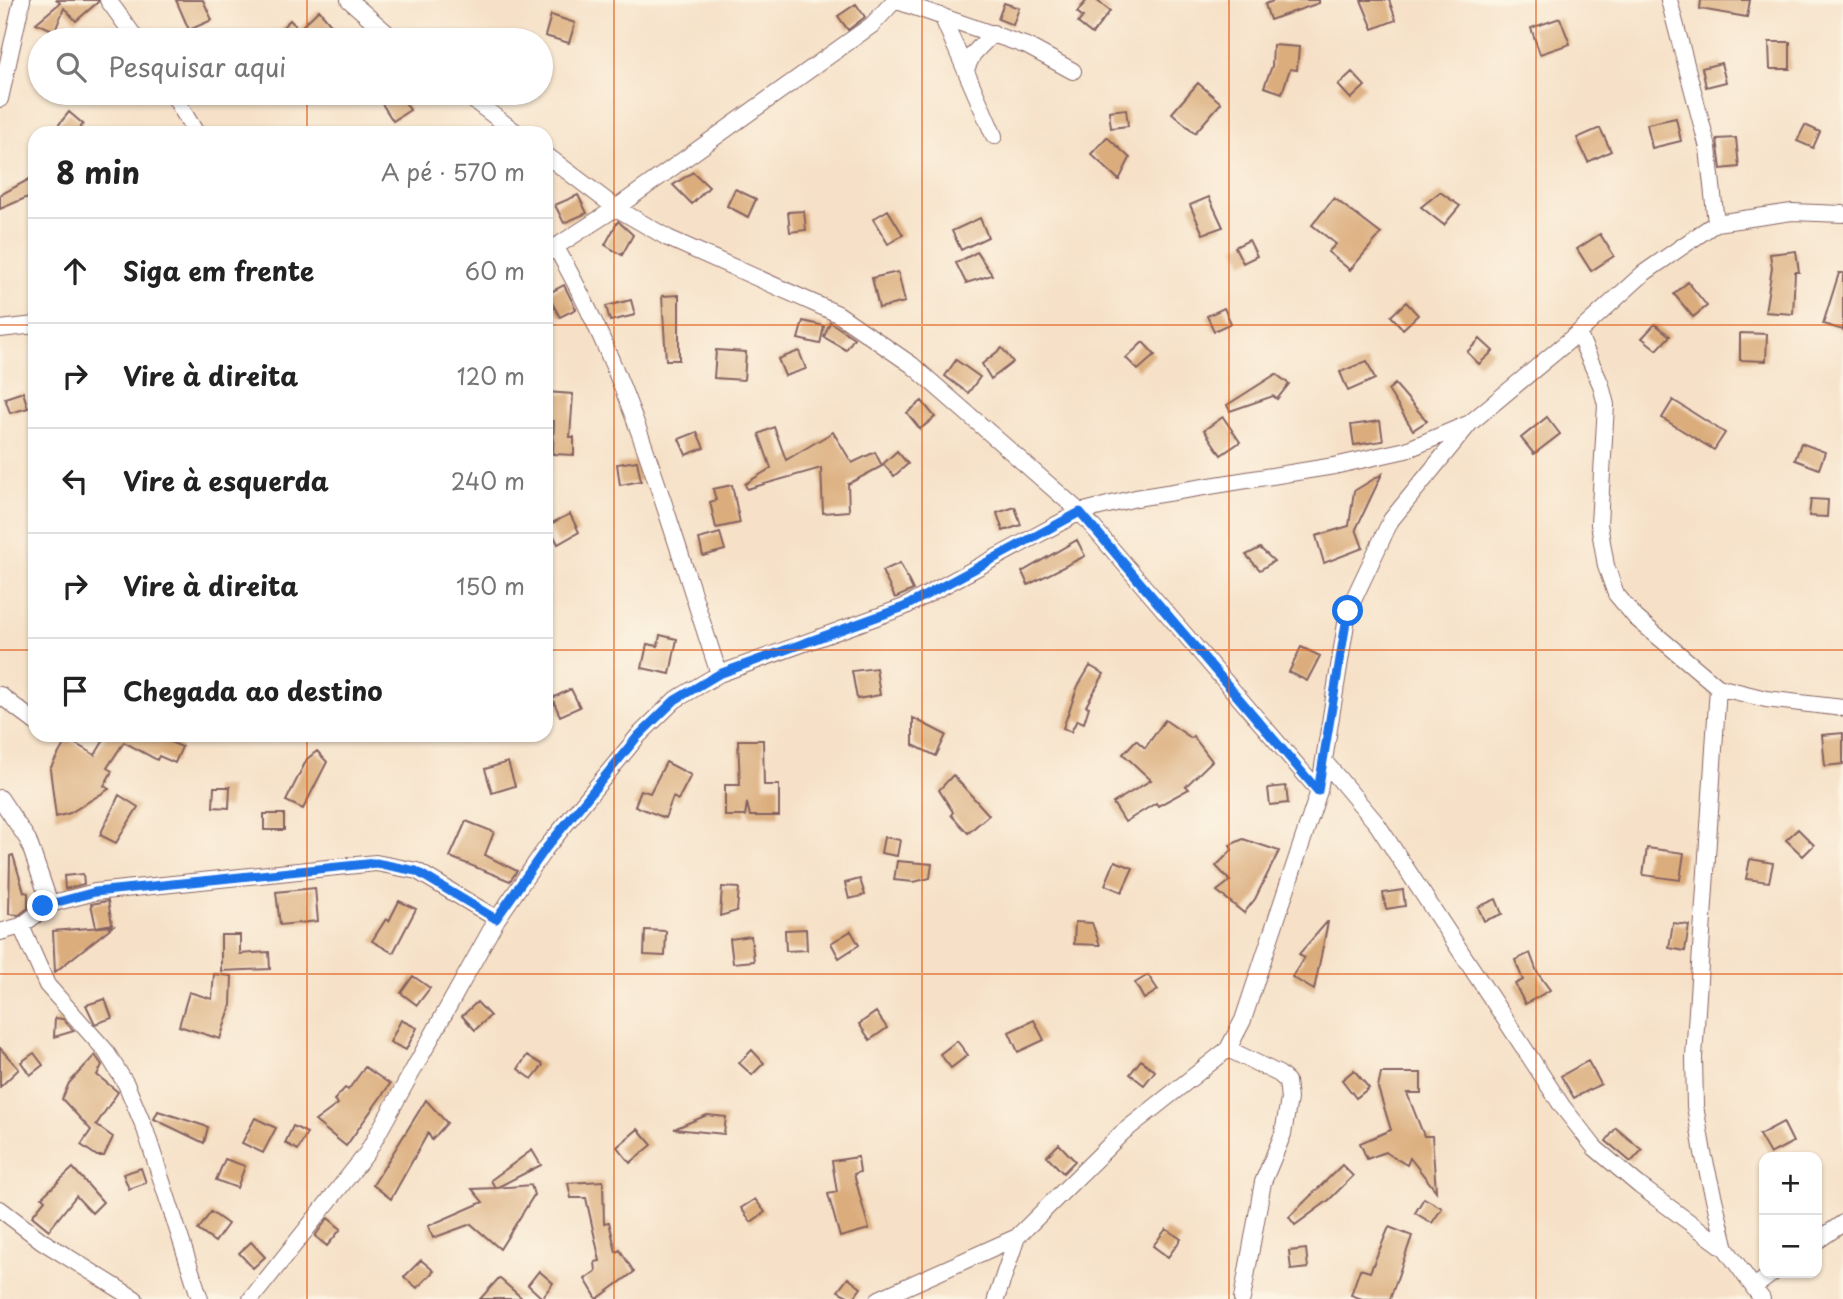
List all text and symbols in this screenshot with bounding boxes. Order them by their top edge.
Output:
search box [28,28,553,105]
text: Pesquisar aqui [108,47,286,86]
icon: search [52,48,90,86]
text: 8 min [56,149,140,194]
text: A pé · 570 m [381,154,525,189]
text: Siga em frente [123,251,314,290]
icon: ahead [56,252,94,290]
text: 60 m [465,253,525,288]
text: Vire à direita [123,356,298,395]
icon: right [56,357,94,395]
text: 120 m [457,358,525,393]
text: Vire à esquerda [123,461,329,500]
icon: left [56,462,94,500]
text: 240 m [451,463,525,498]
text: Vire à direita [123,566,298,605]
icon: right [56,567,94,605]
text: 150 m [456,568,525,603]
route start [1332,595,1363,626]
text: Chegada ao destino [123,671,382,710]
icon: arrive [56,672,94,710]
route end [27,890,58,921]
map controls [1759,1152,1822,1278]
button: + [1759,1152,1822,1215]
button: − [1759,1215,1822,1278]

